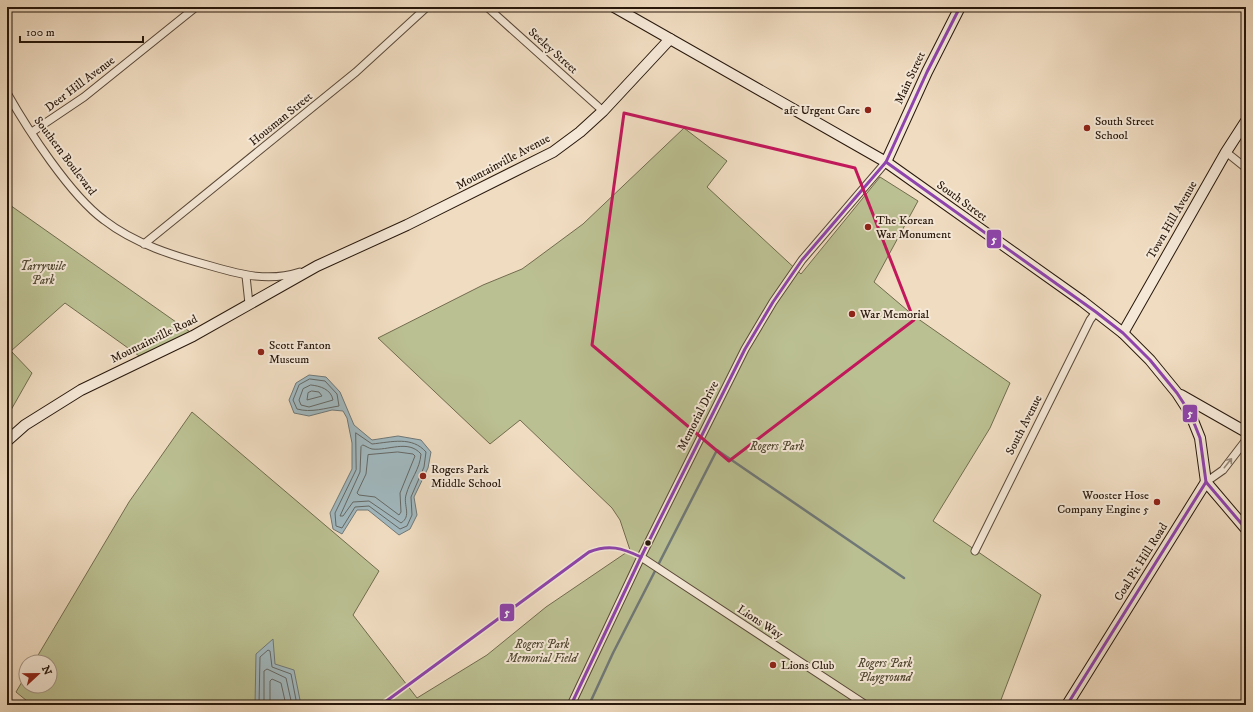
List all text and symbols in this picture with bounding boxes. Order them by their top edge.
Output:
scale bar [20,18,143,44]
text: 100 m [26,25,55,40]
street label: Seeley Street [525,25,581,77]
street label: Main Street [891,49,929,107]
street label: Deer Hill Avenue [42,53,118,115]
street label: Housman Street [246,89,316,149]
place label: afc Urgent Care [784,103,860,118]
marker: afc Urgent Care [863,105,873,115]
street label: Southern Boulevard [30,114,100,198]
place label: South Street School [1095,114,1154,143]
marker: South Street School [1082,123,1092,133]
street label: Mountainville Avenue [453,131,553,193]
street label: South Street [934,178,990,225]
street label: Town Hill Avenue [1144,178,1200,262]
place label: The Korean War Monument [875,213,951,242]
marker: The Korean War Monument [863,222,873,232]
line badge: 5 [986,229,1002,249]
text: 5 [990,233,997,247]
park label: Tarrywile Park [20,259,67,288]
place label: War Memorial [859,307,930,322]
marker: War Memorial [847,309,857,319]
street label: Mountainville Road [108,311,200,367]
place label: Scott Fanton Museum [269,338,332,367]
marker: Scott Fanton Museum [256,347,266,357]
street label: Memorial Drive [674,379,722,453]
street label: South Avenue [1003,393,1046,457]
line badge: 5 [1182,404,1198,423]
text: 5 [1186,407,1193,421]
park label: Rogers Park [749,439,804,454]
one-way arrow [1223,458,1232,468]
place label: Rogers Park Middle School [431,462,501,491]
marker: Rogers Park Middle School [418,471,428,481]
place label: Wooster Hose Company Engine 5 [1057,488,1149,517]
marker: Wooster Hose Company Engine 5 [1152,497,1162,507]
street label: Coal Pit Hill Road [1111,520,1171,604]
unlabelled marker [643,538,653,548]
street label: Lions Way [734,602,786,642]
line badge: 5 [499,603,515,622]
text: 5 [503,606,510,620]
park label: Rogers Park Memorial Field [506,637,579,666]
north arrow [18,654,58,694]
park label: Rogers Park Playground [857,656,914,685]
place label: Lions Club [781,658,835,673]
marker: Lions Club [768,660,778,670]
text: N [38,664,55,677]

